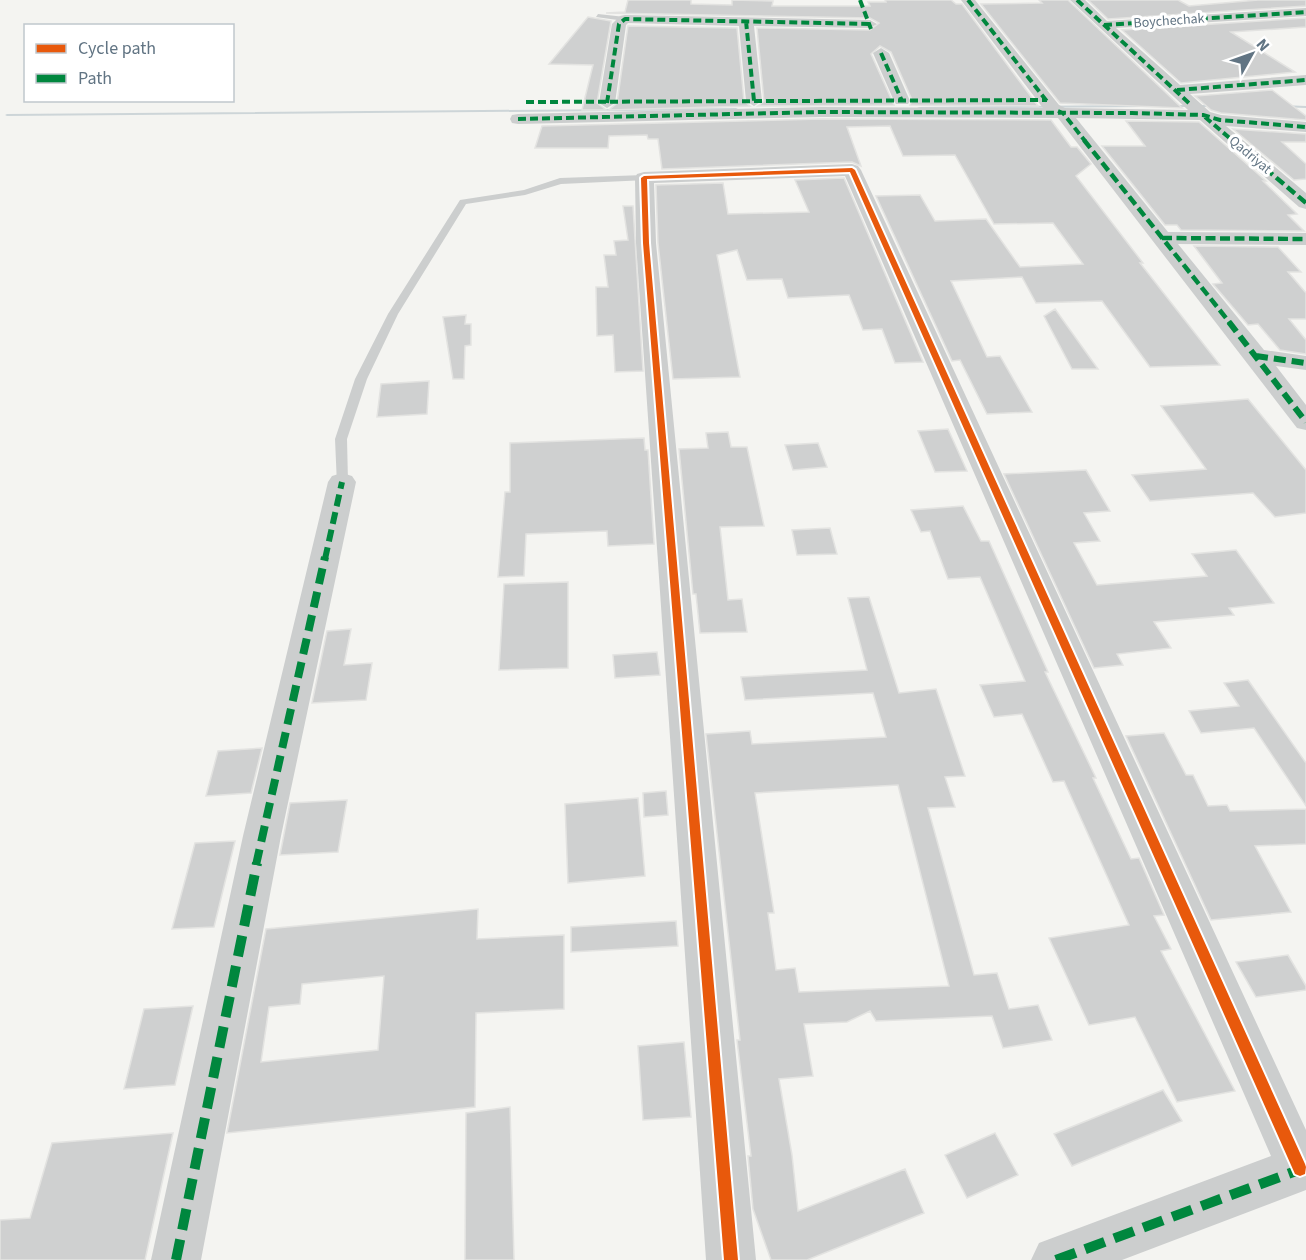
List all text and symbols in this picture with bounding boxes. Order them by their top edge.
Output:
street label: Boychechak [1133,9,1205,33]
legend [24,24,234,102]
north arrow [1222,24,1282,84]
text: N [1251,34,1275,56]
text: Cycle path [78,36,156,61]
text: Path [78,66,112,91]
street label: Qadriyat [1224,131,1276,179]

